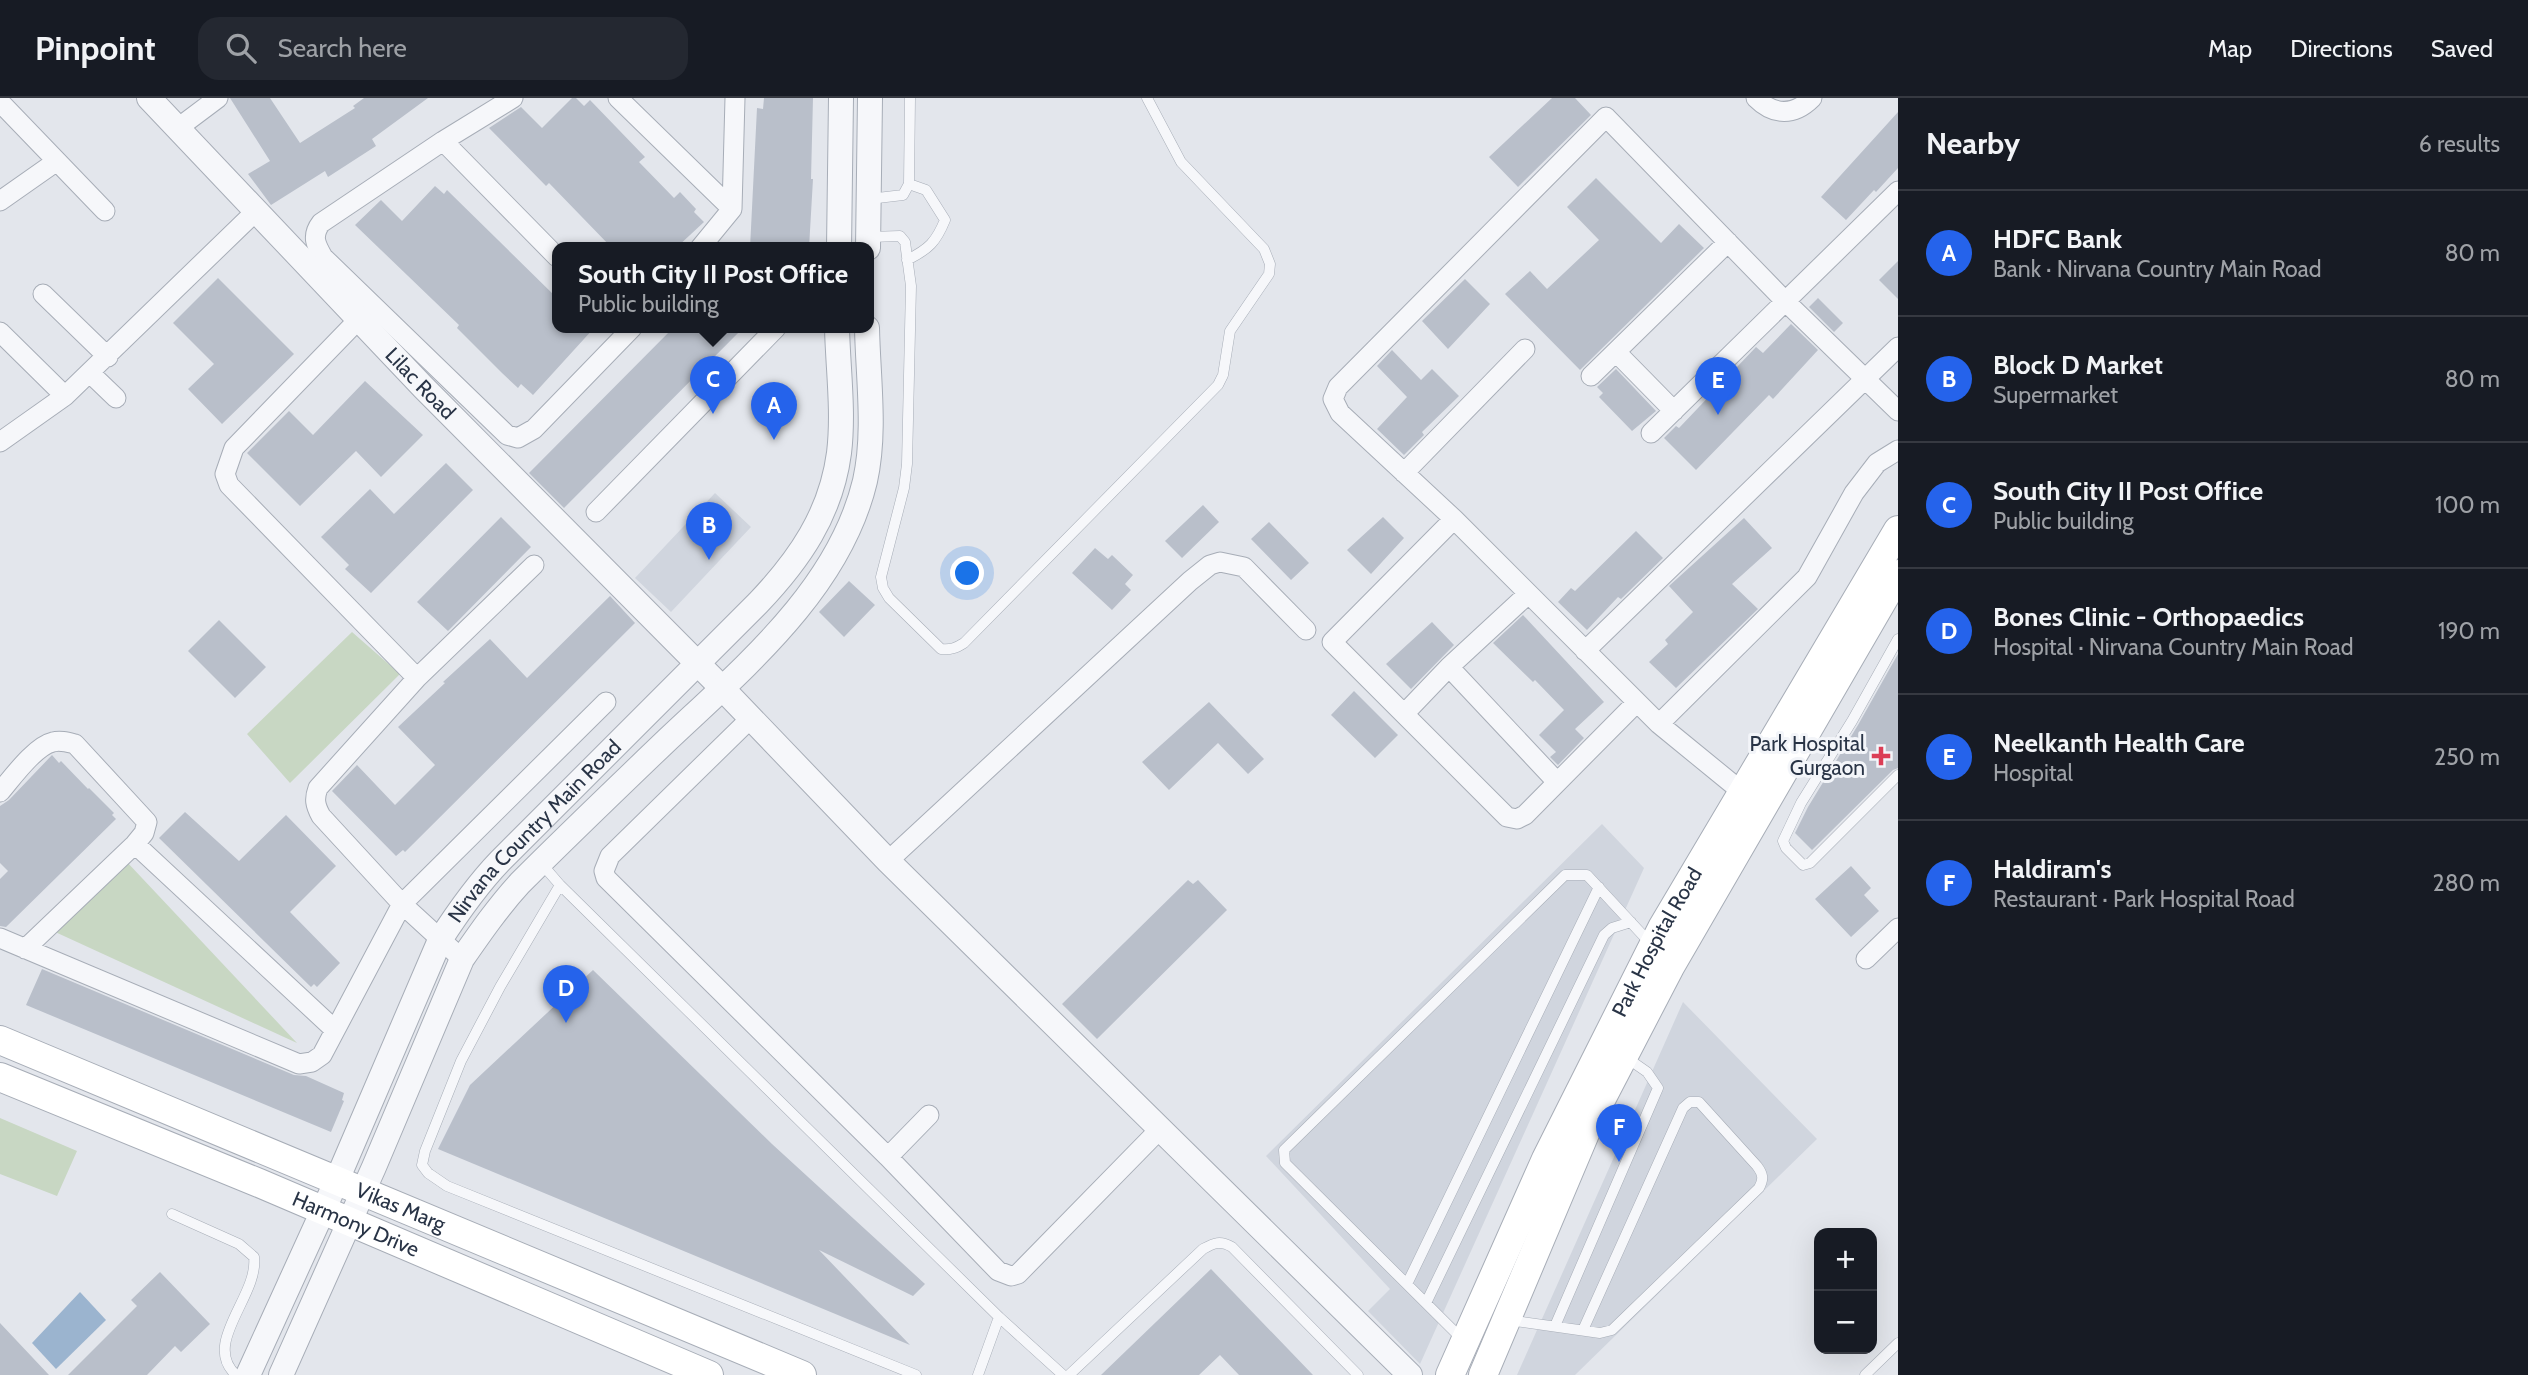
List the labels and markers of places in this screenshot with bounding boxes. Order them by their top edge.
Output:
pin: C [690,356,736,414]
pin: E [1695,357,1741,415]
pin: A [751,382,797,440]
pin: B [686,502,732,560]
place label: Park Hospital Gurgaon [1749,731,1865,780]
marker: Park Hospital Gurgaon [1871,746,1891,766]
pin: D [543,965,589,1023]
pin: F [1596,1104,1642,1162]

